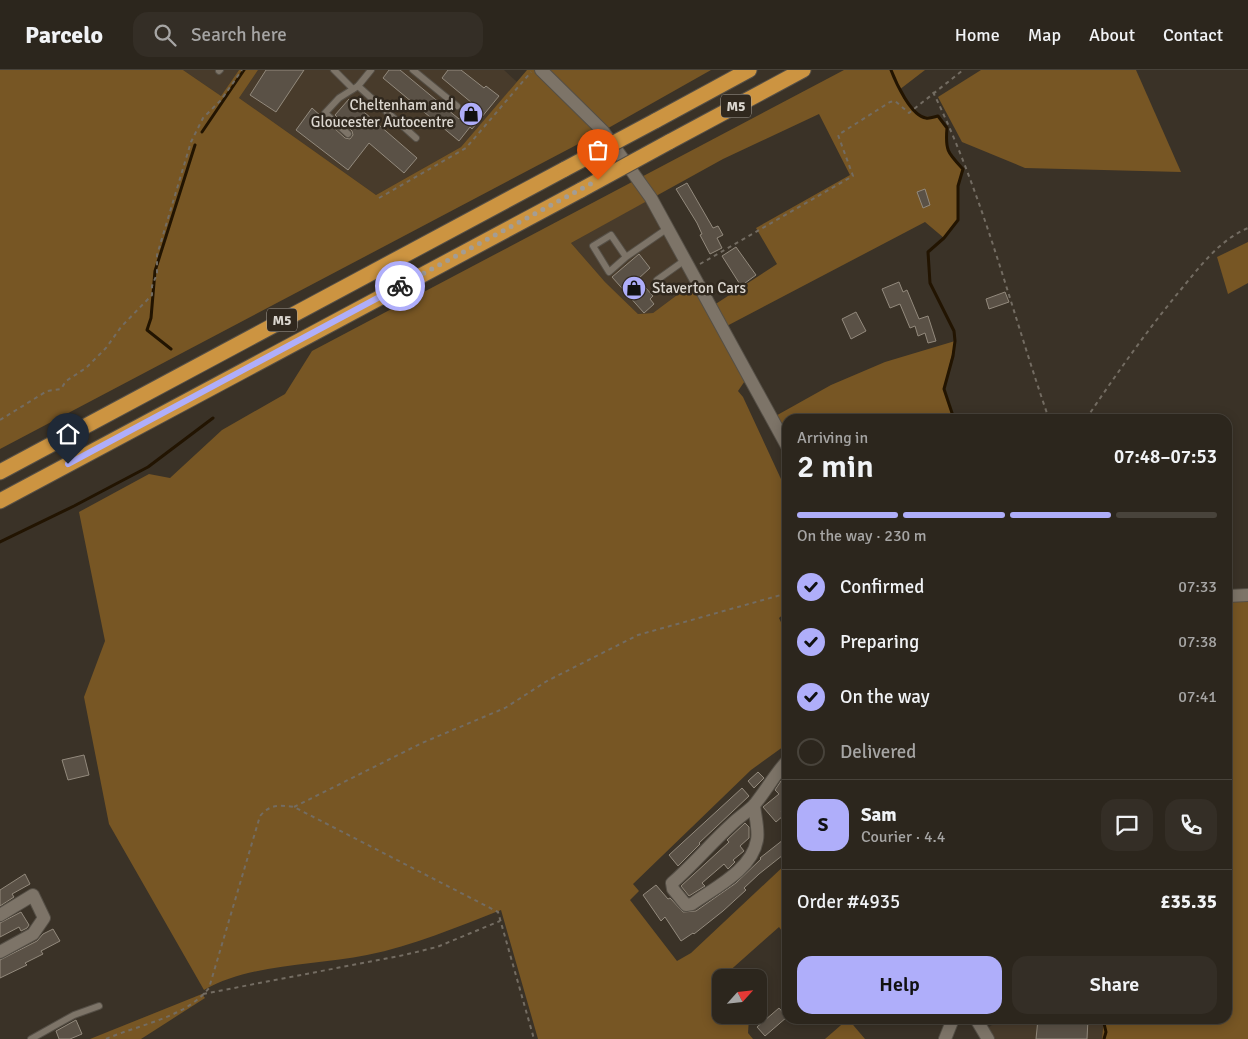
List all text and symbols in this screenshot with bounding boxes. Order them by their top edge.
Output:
search box [133,12,483,57]
text: Parcelo [25,20,103,50]
icon: search [151,21,179,49]
text: Search here [191,23,287,47]
text: Home [955,24,1000,46]
text: Map [1028,24,1061,46]
text: About [1089,24,1135,46]
text: Contact [1163,24,1223,46]
road number: M5 [721,94,751,118]
place label: Cheltenham and Gloucester Autocentre [311,96,454,131]
shop icon: Cheltenham and Gloucester Autocentre [458,101,484,127]
pin [577,129,619,180]
icon: bag [584,136,612,164]
courier [375,261,425,311]
icon: bike [386,272,414,300]
shop icon: Staverton Cars [621,275,647,301]
place label: Staverton Cars [652,279,746,297]
road number: M5 [267,308,297,332]
pin [47,413,89,464]
icon: home [54,420,82,448]
text: Arriving in [797,428,868,448]
text: 07:48–07:53 [1114,445,1217,469]
text: 2 min [797,447,874,486]
text: On the way · 230 m [797,526,927,546]
icon: check [797,573,825,601]
text: Confirmed [840,575,924,599]
text: 07:33 [1178,577,1217,597]
icon: check [797,628,825,656]
text: Preparing [840,630,919,654]
text: 07:38 [1178,632,1217,652]
icon: check [797,683,825,711]
text: On the way [840,685,930,709]
text: 07:41 [1178,687,1217,707]
text: Delivered [840,740,916,764]
button: chat [1101,799,1153,851]
button: phone [1165,799,1217,851]
text: Sam [861,803,897,827]
text: S [818,813,828,837]
text: Courier · 4.4 [861,827,945,847]
text: Order #4935 [797,890,900,914]
text: £35.35 [1160,890,1217,914]
button: Help [797,956,1002,1014]
button: Share [1012,956,1217,1014]
north arrow [712,969,768,1024]
map controls [712,969,767,1024]

